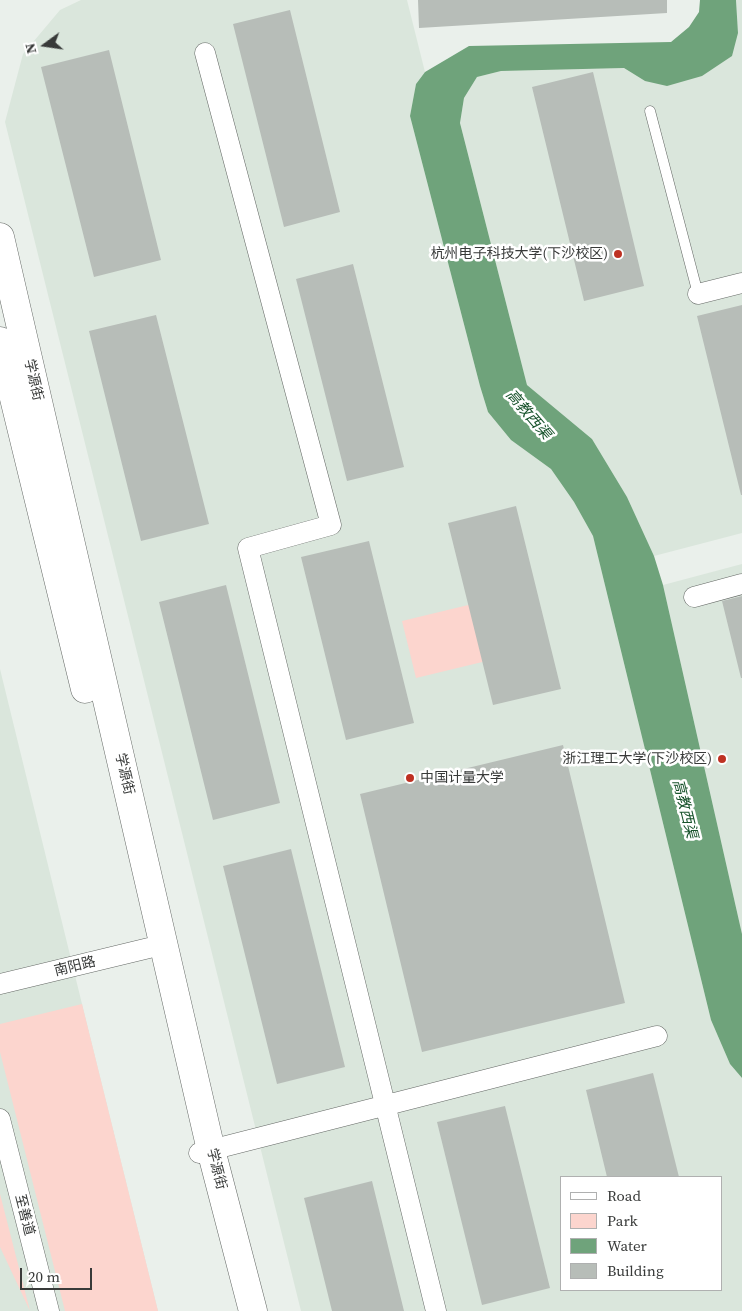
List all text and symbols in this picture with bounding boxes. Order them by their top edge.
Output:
north arrow [20,20,70,70]
text: N [20,41,41,56]
place label: 杭州电子科技大学(下沙校区) [431,246,608,262]
marker: 杭州电子科技大学(下沙校区) [612,248,624,260]
street label: 学源街 [20,358,46,402]
water label: 高教西渠 [502,386,554,444]
place label: 浙江理工大学(下沙校区) [563,751,712,767]
street label: 学源街 [111,752,137,796]
marker: 浙江理工大学(下沙校区) [716,753,728,765]
place label: 中国计量大学 [420,770,504,786]
marker: 中国计量大学 [404,772,416,784]
water label: 高教西渠 [668,778,700,840]
street label: 南阳路 [53,954,97,980]
street label: 学源街 [203,1147,229,1191]
legend [560,1176,722,1291]
text: Road [607,1185,641,1206]
street label: 至善道 [11,1193,37,1237]
text: Park [607,1210,638,1231]
text: Water [607,1235,647,1256]
scale bar [22,1258,95,1290]
text: Building [607,1260,664,1281]
text: 20 m [28,1266,60,1287]

